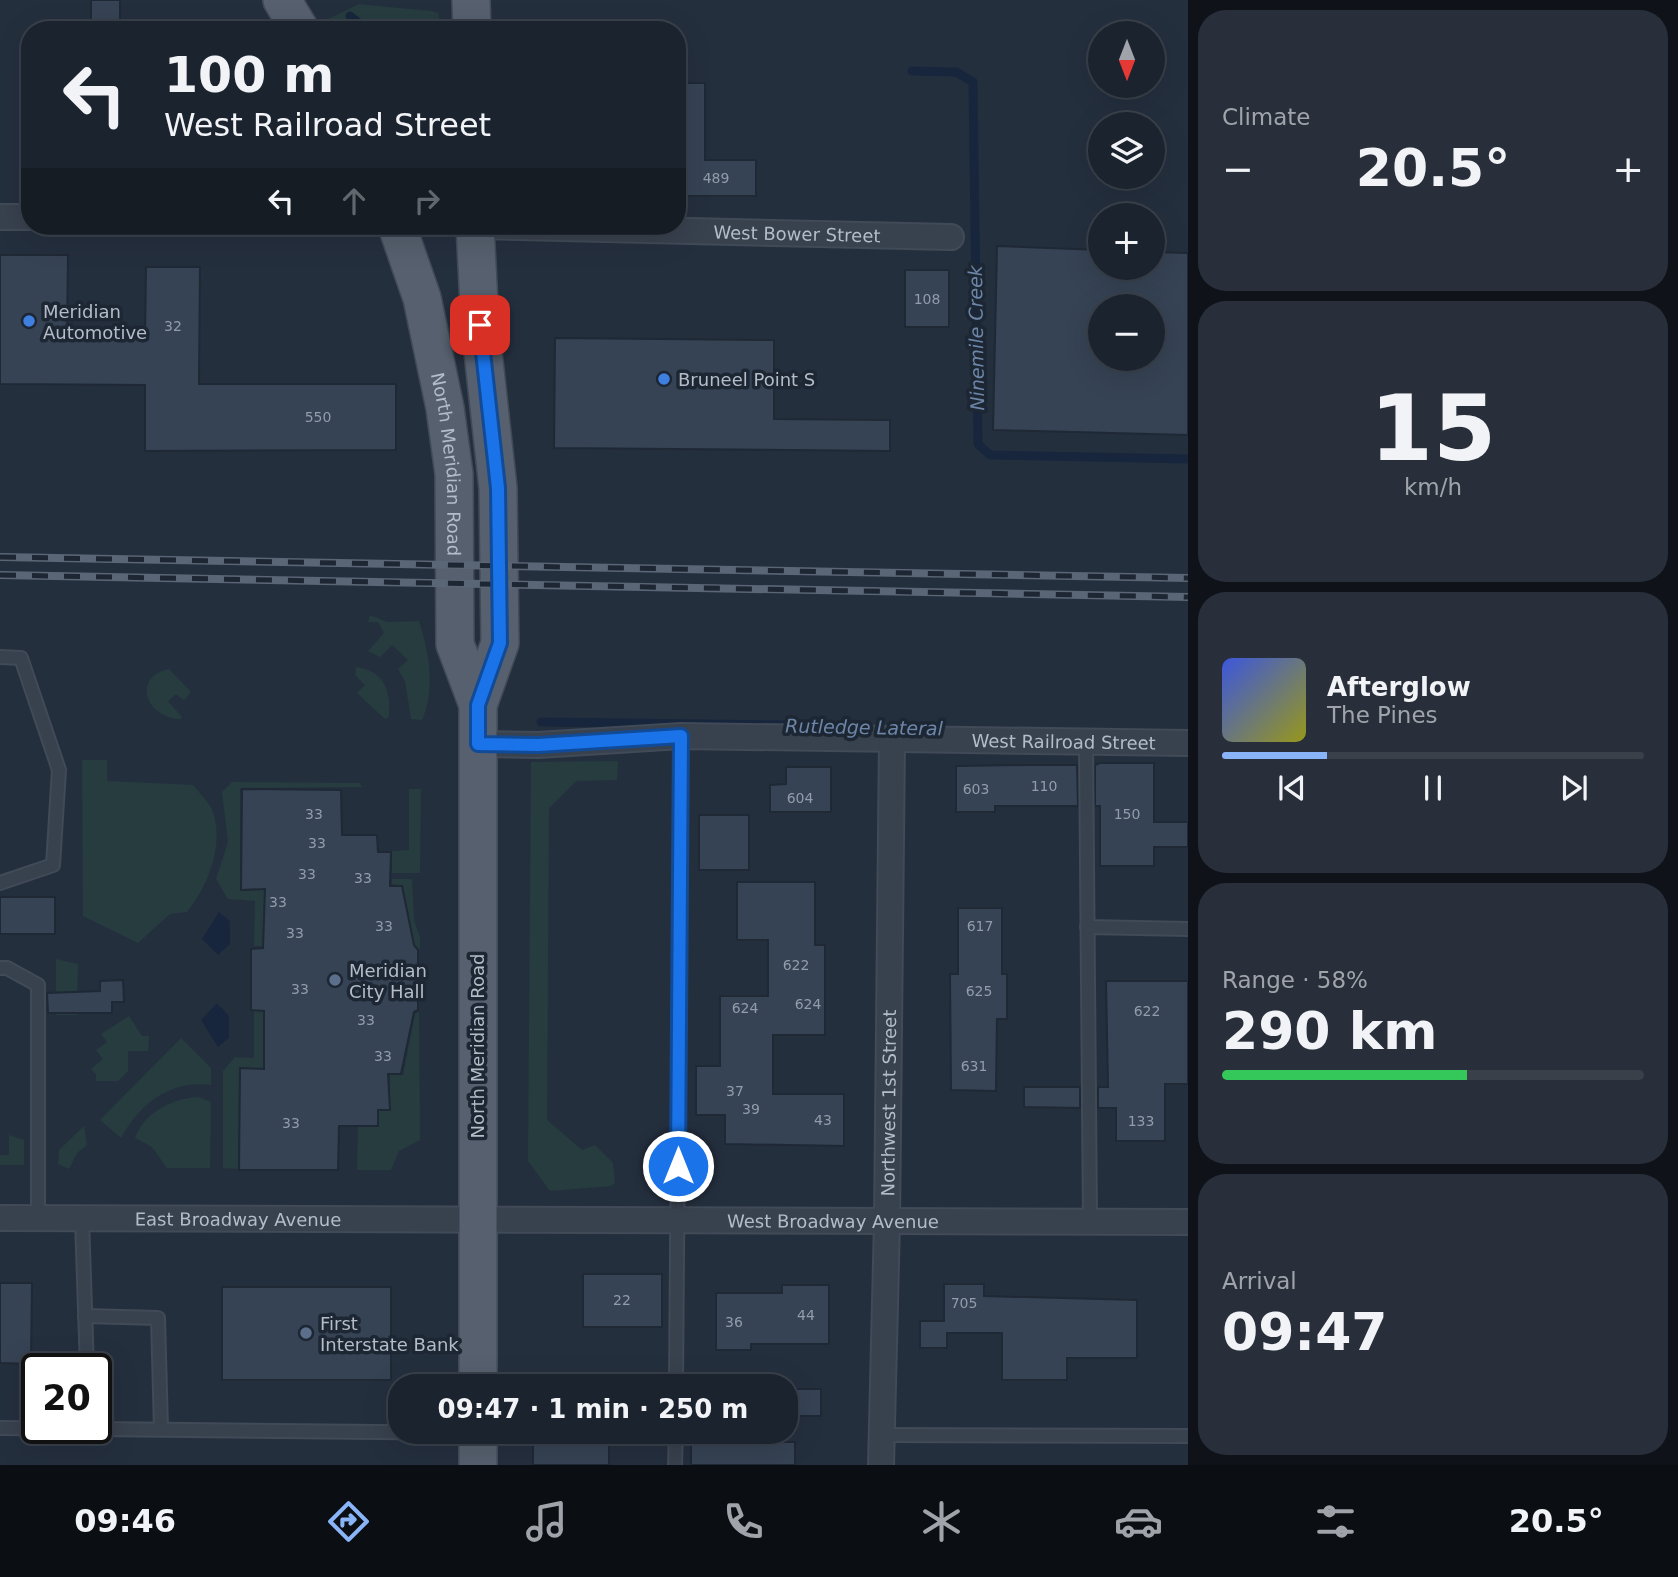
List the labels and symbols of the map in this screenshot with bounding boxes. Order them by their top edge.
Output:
north arrow [1088,21,1166,98]
house number: 489 [703,170,729,186]
street label: West Bower Street [713,221,881,246]
water label: Ninemile Creek [964,264,988,411]
house number: 108 [914,291,940,307]
pin [450,295,510,355]
place label: Meridian Automotive [43,301,147,343]
marker: Meridian Automotive [21,313,37,329]
house number: 32 [164,318,182,334]
place label: Bruneel Point S [678,369,815,390]
street label: North Meridian Road [427,371,465,556]
marker: Bruneel Point S [656,371,672,387]
house number: 550 [305,409,331,425]
water label: Rutledge Lateral [785,715,944,739]
street label: West Railroad Street [971,730,1156,753]
house number: 110 [1031,778,1057,794]
house number: 603 [963,781,989,797]
house number: 604 [787,790,813,806]
house number: 33 [305,806,323,822]
house number: 150 [1114,806,1140,822]
house number: 33 [308,835,326,851]
house number: 33 [298,866,316,882]
house number: 33 [354,870,372,886]
house number: 33 [269,894,287,910]
house number: 33 [375,918,393,934]
house number: 617 [967,918,993,934]
house number: 33 [286,925,304,941]
street label: North Meridian Road [467,954,488,1138]
house number: 622 [783,957,809,973]
place label: Meridian City Hall [349,960,427,1002]
marker: Meridian City Hall [327,972,343,988]
house number: 33 [291,981,309,997]
house number: 625 [966,983,992,999]
house number: 624 [795,996,821,1012]
house number: 624 [732,1000,758,1016]
house number: 622 [1134,1003,1160,1019]
street label: Northwest 1st Street [877,1010,900,1197]
house number: 33 [357,1012,375,1028]
house number: 33 [374,1048,392,1064]
house number: 631 [961,1058,987,1074]
house number: 37 [726,1083,744,1099]
house number: 39 [742,1101,760,1117]
house number: 43 [814,1112,832,1128]
house number: 133 [1128,1113,1154,1129]
house number: 33 [282,1115,300,1131]
position arrow [641,1129,715,1203]
street label: East Broadway Avenue [135,1208,341,1230]
street label: West Broadway Avenue [727,1210,939,1232]
house number: 22 [613,1292,631,1308]
house number: 705 [951,1295,977,1311]
house number: 44 [797,1307,815,1323]
place label: First Interstate Bank [320,1313,459,1355]
house number: 36 [725,1314,743,1330]
marker: First Interstate Bank [298,1325,314,1341]
speed limit sign: 20 [21,1353,112,1444]

